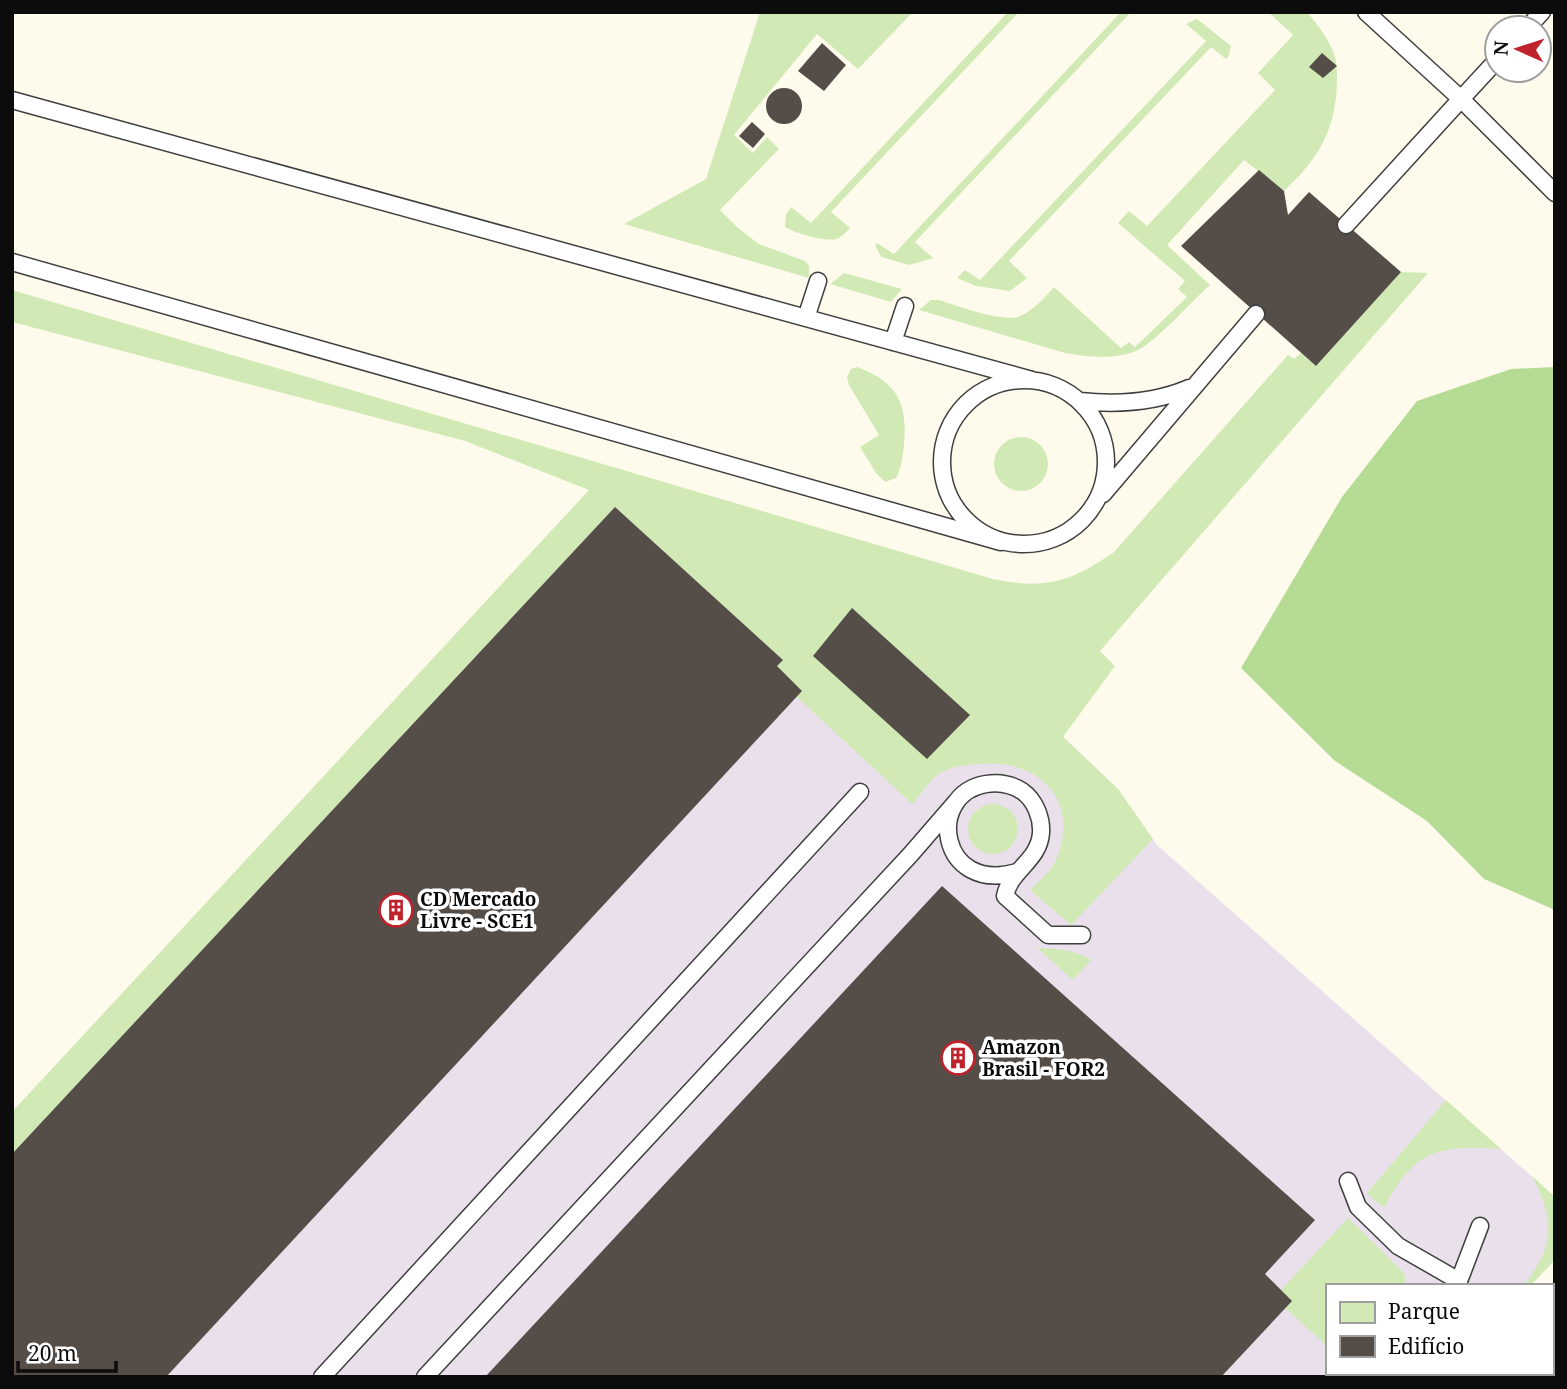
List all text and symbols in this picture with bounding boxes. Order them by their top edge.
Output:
north arrow [1483,14,1553,84]
text: N [1488,40,1514,56]
place label: CD Mercado Livre - SCE1 [420,886,537,934]
building icon: CD Mercado Livre - SCE1 [377,891,415,929]
place label: Amazon Brasil - FOR2 [982,1034,1105,1082]
building icon: Amazon Brasil - FOR2 [939,1039,977,1077]
legend [1326,1284,1553,1375]
text: Parque [1388,1297,1460,1325]
scale bar [18,1330,116,1374]
text: Edifício [1388,1332,1464,1360]
text: 20 m [28,1339,77,1367]

